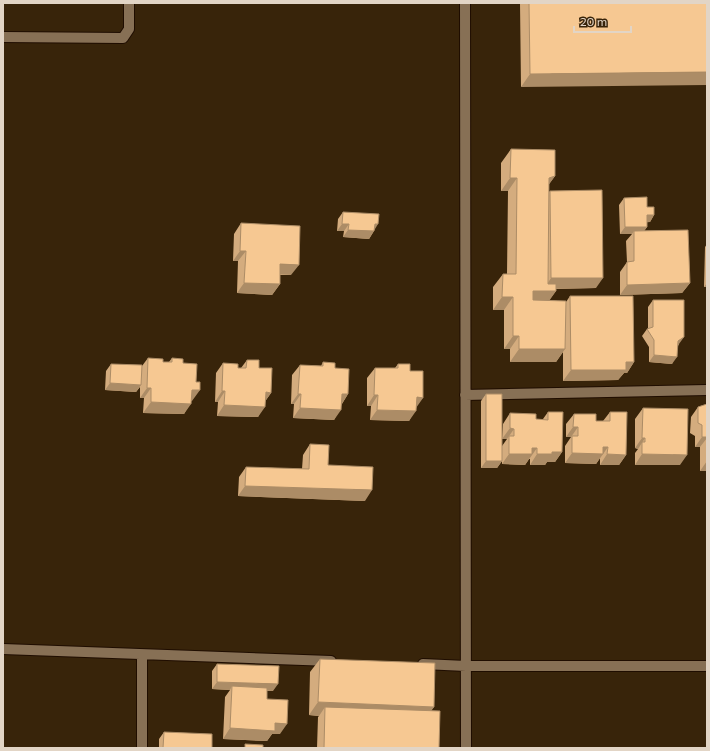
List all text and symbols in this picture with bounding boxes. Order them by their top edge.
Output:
scale bar [574,8,631,34]
text: 20 m [580,14,607,28]

